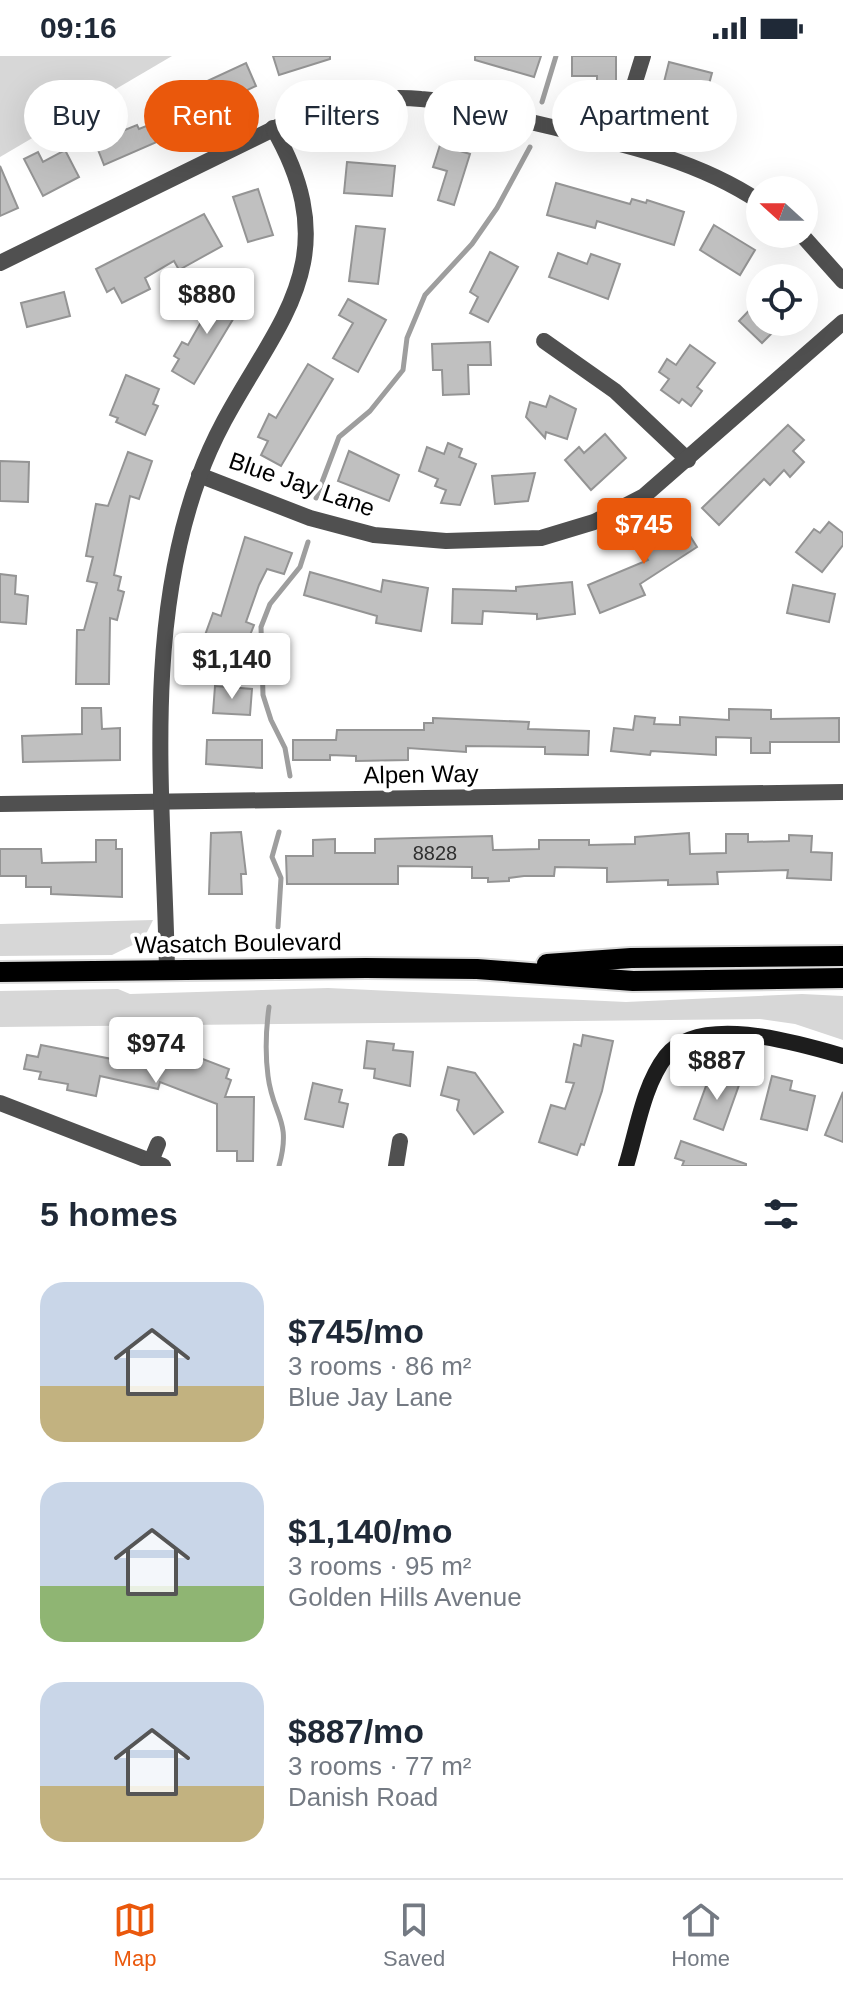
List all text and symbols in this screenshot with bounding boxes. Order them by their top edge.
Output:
text: 09:16 [40,11,117,44]
chip: Buy [24,80,128,152]
chip: Rent [144,80,259,152]
chip: Filters [275,80,408,152]
chip: New [424,80,536,152]
chip: Apartment [552,80,737,152]
north arrow [746,176,818,248]
map controls [746,176,818,336]
button: locate [746,264,818,336]
pin: $880 [160,268,254,336]
text: $880 [178,279,236,309]
street label: Blue Jay Lane [226,446,378,522]
pin: $745 [597,498,691,566]
text: $745 [615,509,673,539]
pin: $1,140 [167,633,297,701]
text: $1,140 [192,644,272,674]
street label: Alpen Way [363,759,479,789]
house number: 8828 [413,842,457,864]
street label: Wasatch Boulevard [134,928,342,958]
pin: $974 [109,1017,203,1085]
text: $974 [127,1028,185,1058]
pin: $887 [670,1034,764,1102]
text: $887 [688,1045,746,1075]
icon: filters [759,1192,803,1236]
text: 5 homes [40,1195,178,1233]
text: $745/mo [288,1312,424,1350]
icon: home [104,1314,200,1410]
text: 3 rooms · 86 m² [288,1351,472,1381]
text: Blue Jay Lane [288,1382,453,1412]
text: $1,140/mo [288,1512,452,1550]
icon: home [104,1514,200,1610]
text: 3 rooms · 95 m² [288,1551,472,1581]
text: Golden Hills Avenue [288,1582,522,1612]
text: $887/mo [288,1712,424,1750]
icon: home [104,1714,200,1810]
text: 3 rooms · 77 m² [288,1751,472,1781]
text: Danish Road [288,1782,438,1812]
tab: Map [113,1898,157,1972]
tab: Saved [383,1898,445,1972]
tab: Home [671,1898,730,1972]

